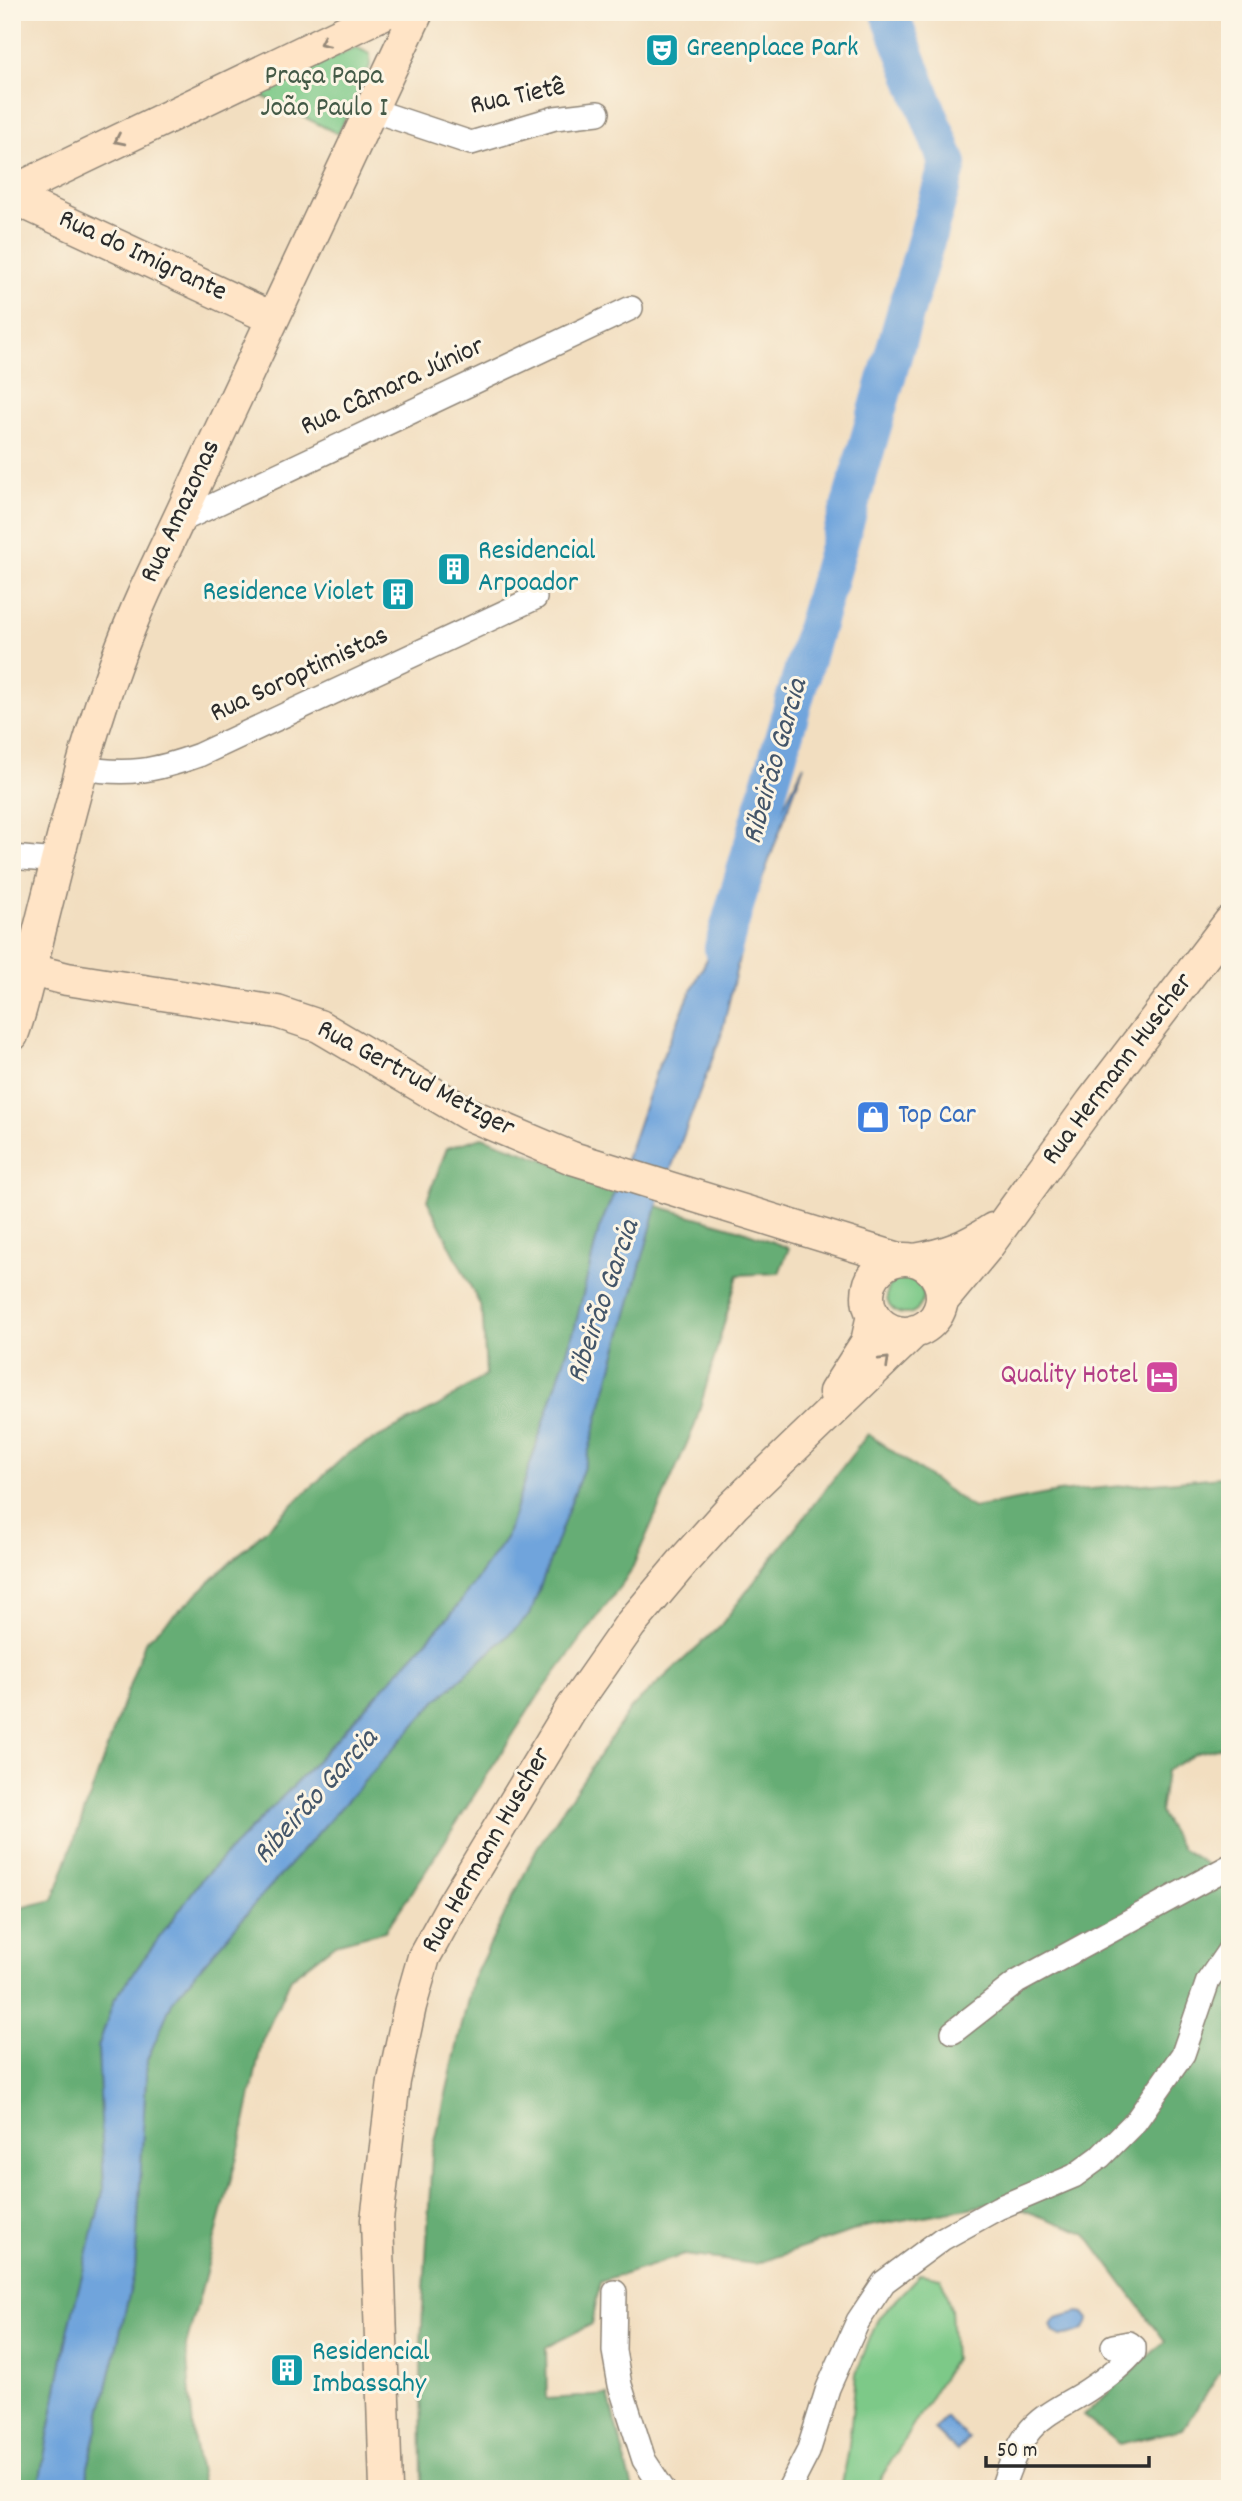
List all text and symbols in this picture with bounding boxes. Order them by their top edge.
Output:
place label: Greenplace Park [686,30,859,70]
theatre icon: Greenplace Park [643,31,681,69]
one-way arrow [319,33,331,47]
park label: Praça Papa João Paulo I [260,58,388,130]
street label: Rua Tietê [467,68,569,128]
one-way arrow [114,132,126,146]
street label: Rua do Imigrante [51,200,233,314]
street label: Rua Câmara Júnior [295,328,492,448]
street label: Rua Amazonas [131,434,233,590]
place label: Residencial Arpoador [478,533,596,605]
building icon: Residencial Arpoador [435,550,473,588]
place label: Residence Violet [202,574,374,614]
building icon: Residence Violet [379,575,417,613]
street label: Rua Soroptimistas [204,617,396,735]
water label: Ribeirão Garcia [733,672,822,850]
street label: Rua Hermann Huscher [1033,965,1205,1175]
street label: Rua Gertrud Metzger [309,1011,522,1149]
place label: Top Car [898,1097,976,1137]
shop icon: Top Car [854,1098,892,1136]
water label: Ribeirão Garcia [557,1213,654,1389]
one-way arrow [877,1357,890,1370]
place label: Quality Hotel [1000,1357,1138,1397]
hotel icon: Quality Hotel [1143,1358,1181,1396]
water label: Ribeirão Garcia [244,1719,391,1876]
street label: Rua Hermann Huscher [413,1740,564,1961]
place label: Residencial Imbassahy [312,2334,430,2406]
building icon: Residencial Imbassahy [268,2351,306,2389]
scale bar [986,2424,1149,2468]
text: 50 m [997,2437,1037,2467]

